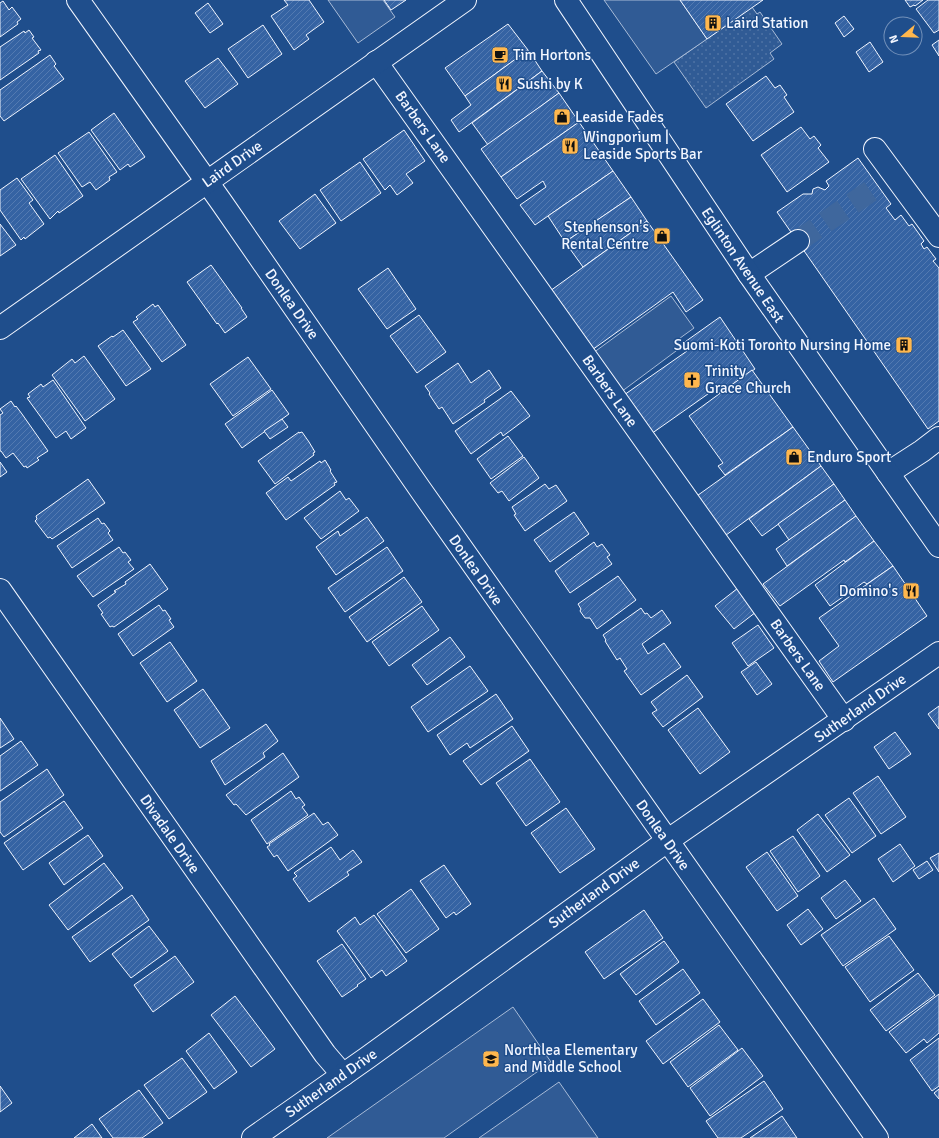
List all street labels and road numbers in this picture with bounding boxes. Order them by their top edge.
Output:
street label: Barbers Lane [392,87,454,167]
street label: Laird Drive [198,137,266,191]
street label: Eglinton Avenue East [698,204,788,326]
street label: Donlea Drive [261,265,323,343]
street label: Barbers Lane [579,351,641,431]
street label: Donlea Drive [445,531,507,609]
street label: Barbers Lane [767,615,829,695]
street label: Sutherland Drive [811,670,909,746]
street label: Divadale Drive [136,791,204,877]
street label: Donlea Drive [632,796,694,874]
street label: Sutherland Drive [545,854,643,932]
street label: Sutherland Drive [282,1045,380,1121]

